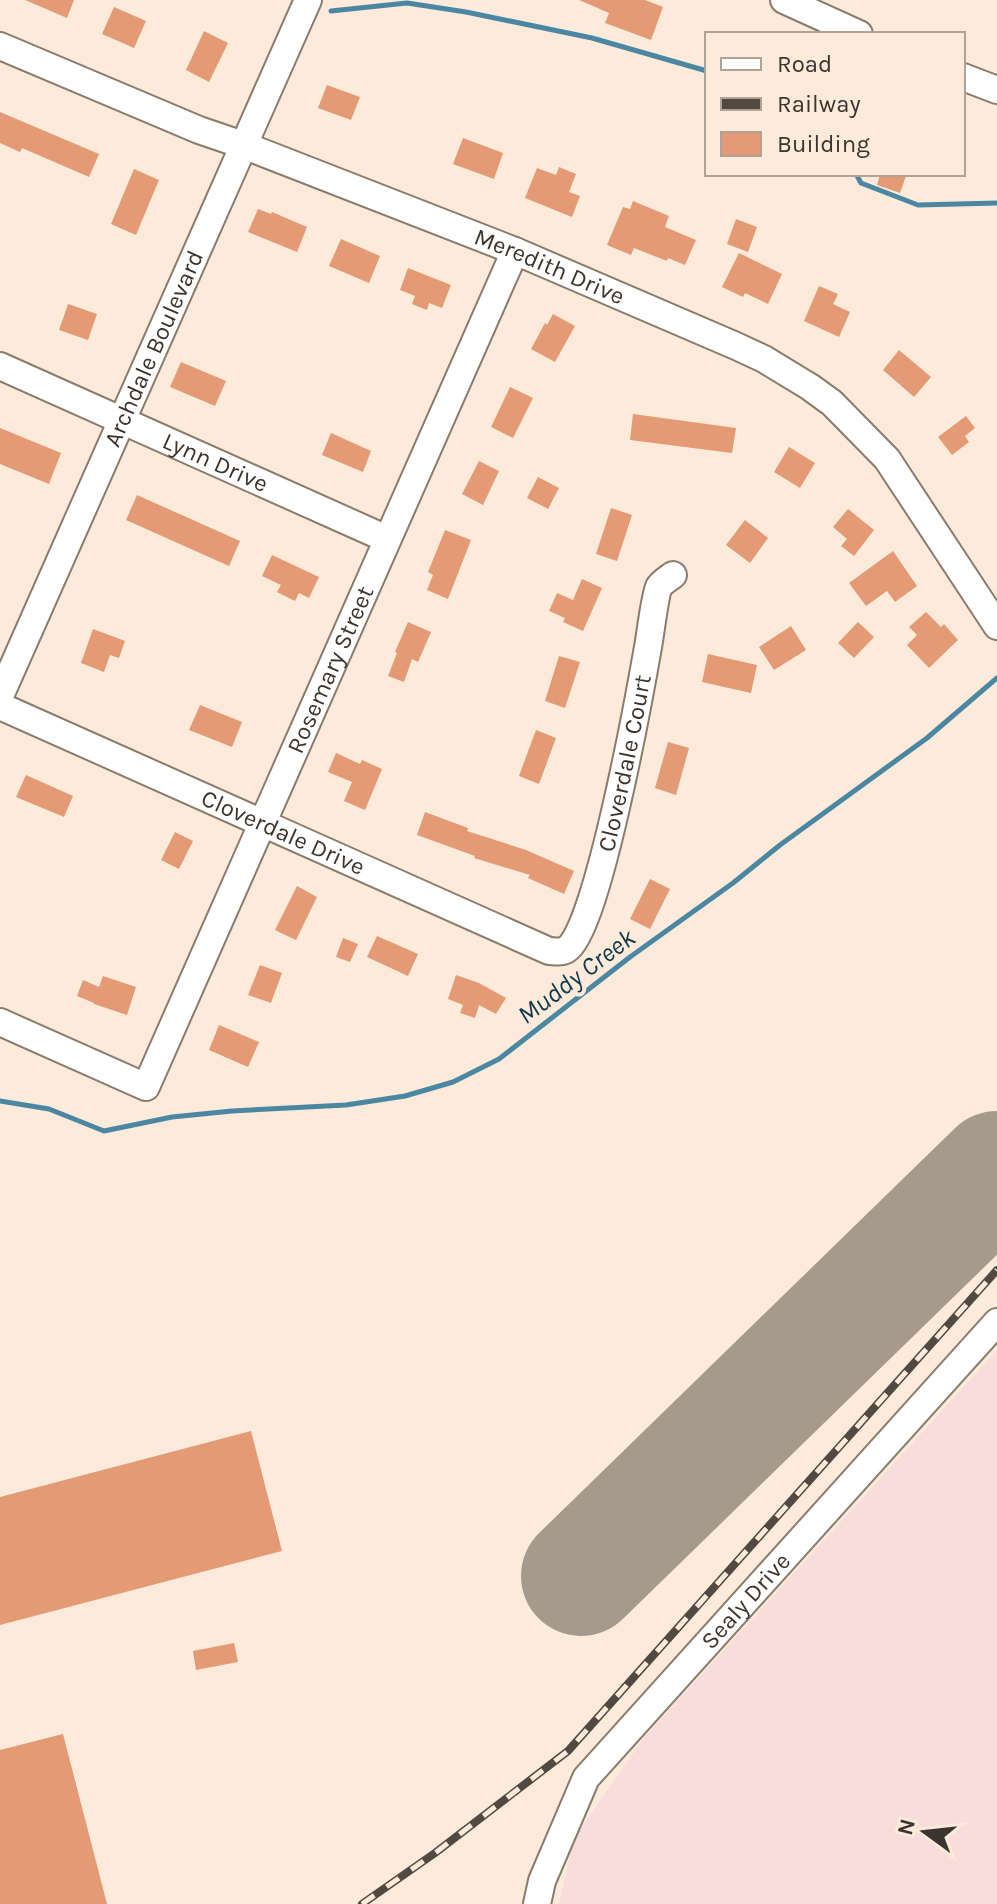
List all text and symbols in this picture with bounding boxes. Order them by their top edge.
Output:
legend [705,32,965,176]
text: Road [777,50,832,78]
text: Railway [777,90,861,118]
text: Building [777,130,870,158]
street label: Meredith Drive [470,222,629,310]
street label: Archdale Boulevard [98,246,209,451]
street label: Lynn Drive [158,427,273,498]
street label: Rosemary Street [281,582,379,758]
street label: Cloverdale Court [592,672,657,855]
street label: Cloverdale Drive [197,784,369,881]
water label: Muddy Creek [511,922,642,1031]
street label: Sealy Drive [695,1547,796,1655]
north arrow [885,1792,965,1872]
text: N [892,1816,921,1838]

